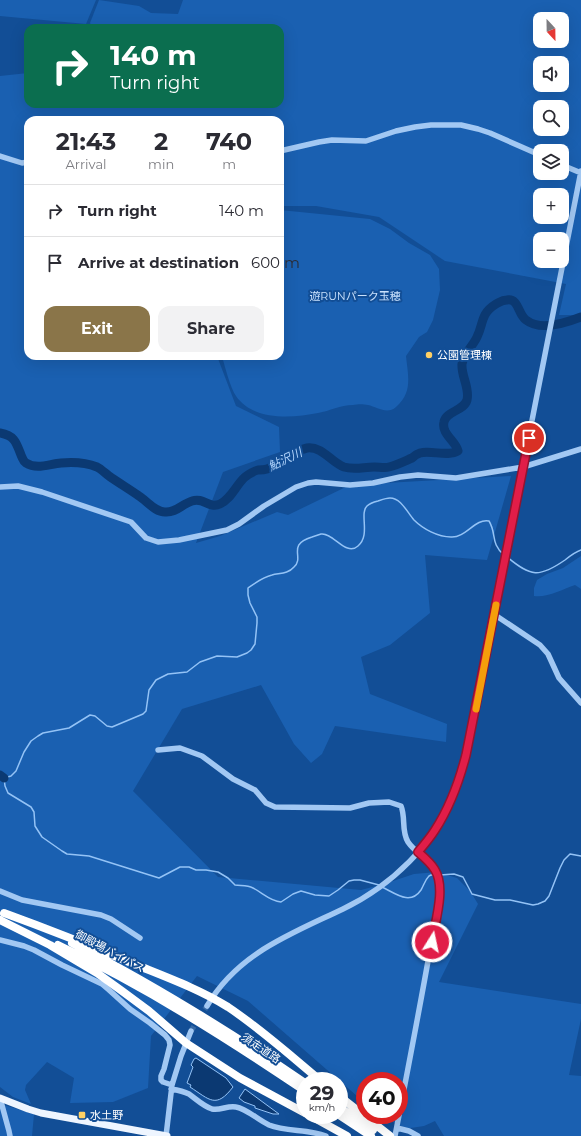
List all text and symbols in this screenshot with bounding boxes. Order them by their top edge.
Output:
north arrow [533,12,569,48]
map controls [533,12,569,268]
text: 140 m [110,38,197,72]
icon: right [44,40,96,92]
button: sound [533,56,569,92]
text: Turn right [110,72,200,94]
button: search [533,100,569,136]
text: 21:43 [56,127,116,156]
text: 2 [154,127,168,156]
text: 740 [206,127,252,156]
button: layers [533,144,569,180]
text: Arrival [66,156,107,172]
text: min [148,156,174,172]
text: m [222,156,236,172]
button: + [533,188,569,224]
icon: right [44,200,66,222]
text: Turn right [78,201,157,220]
text: 140 m [219,201,264,220]
button: − [533,232,569,268]
icon: arrive [44,252,66,274]
text: Arrive at destination [78,253,239,272]
text: 600 m [251,253,300,272]
park label: 遊RUNパーク玉穂 [309,289,401,303]
button: Exit [44,306,150,352]
button: Share [158,306,264,352]
place label: 公園管理棟 [437,348,492,362]
marker: 公園管理棟 [424,350,434,360]
pin [512,421,546,455]
icon: arrive [518,427,540,449]
water label: 鮎沢川 [266,443,306,474]
position arrow [411,921,453,963]
street label: 御殿場バイパス [72,926,147,975]
street label: 須走道路 [239,1030,283,1066]
speed limit sign: 40 [356,1072,408,1124]
text: 29 [310,1081,334,1105]
text: km/h [309,1101,335,1114]
place label: 水土野 [90,1108,123,1122]
marker: 水土野 [77,1110,87,1120]

